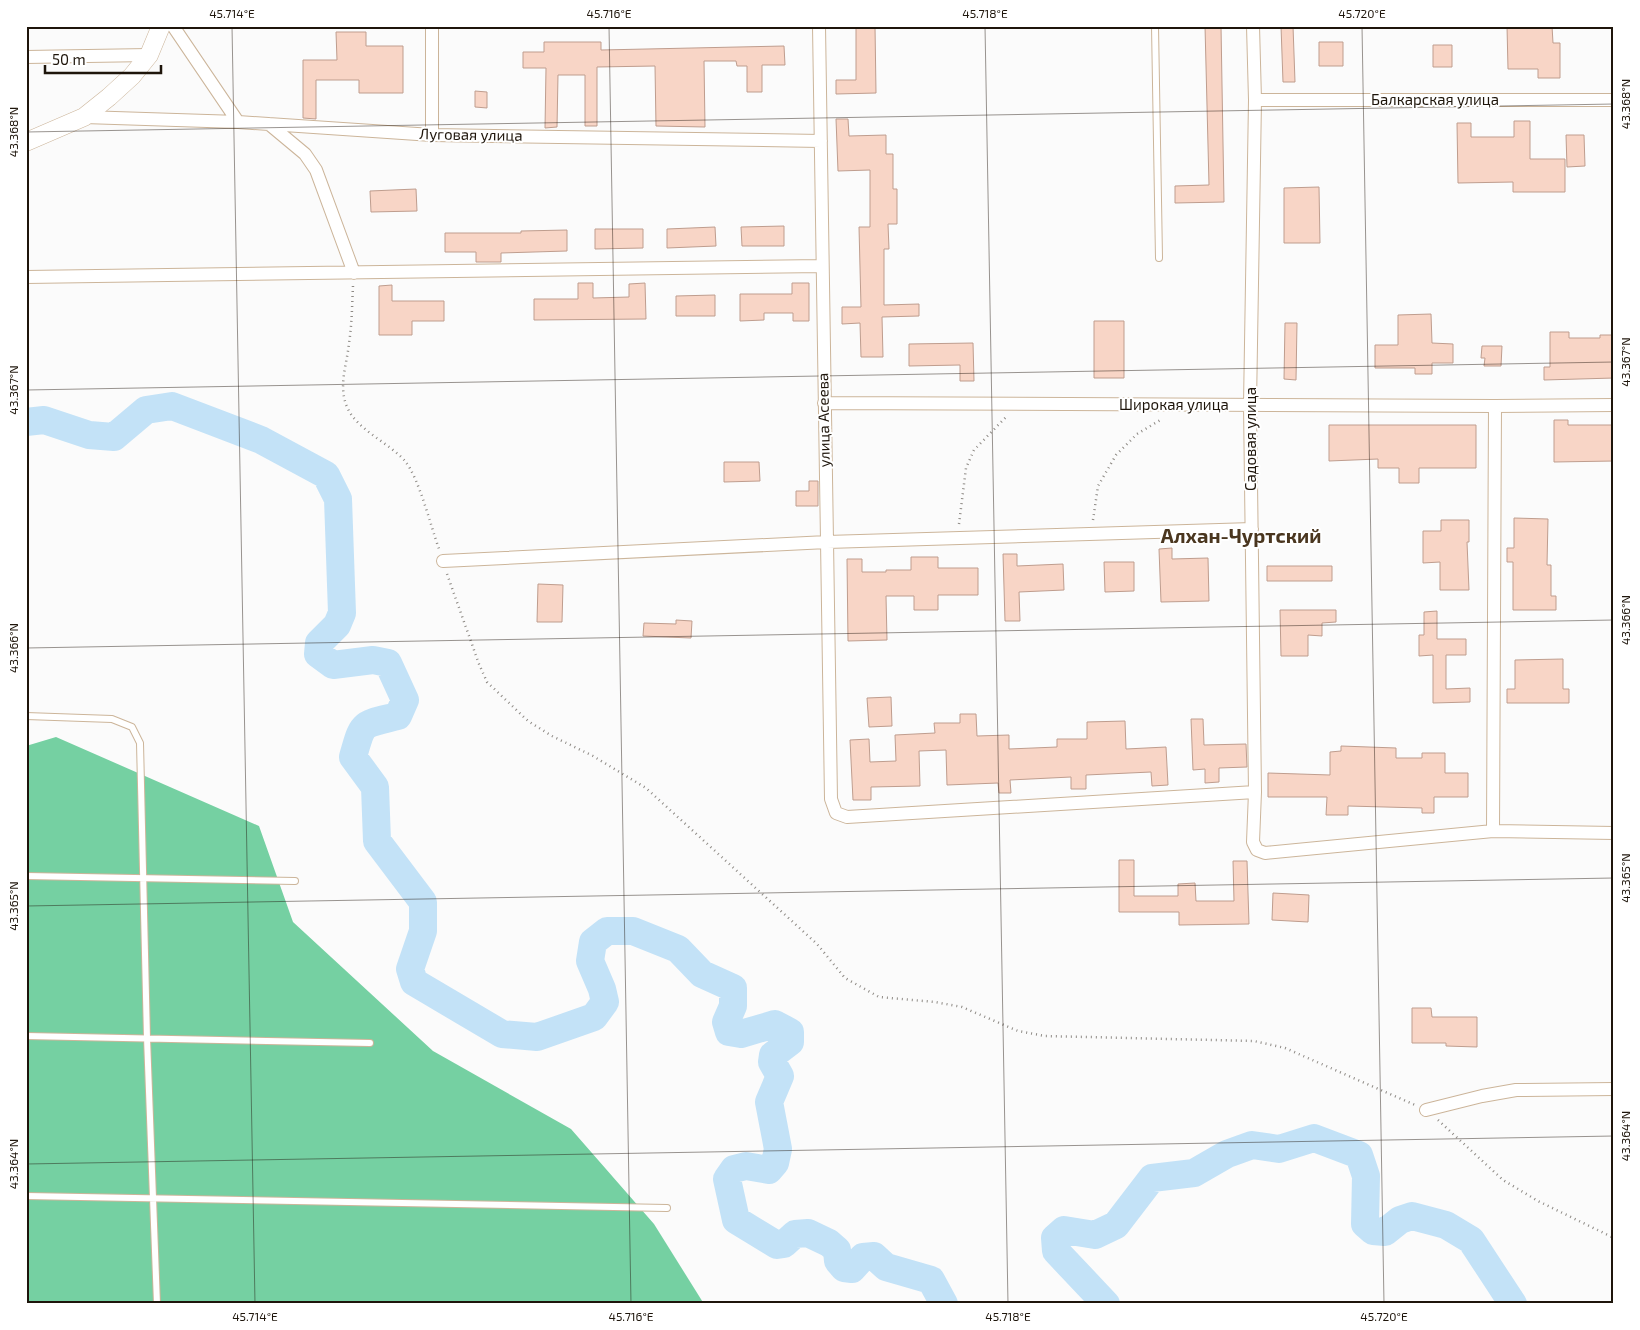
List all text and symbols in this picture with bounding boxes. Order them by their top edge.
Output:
text: 45.714°E [209,6,255,20]
text: 45.716°E [587,6,632,20]
text: 45.718°E [962,6,1008,20]
text: 45.720°E [1338,6,1386,20]
scale bar [45,42,161,74]
text: 50 m [52,50,86,68]
text: 43.368°N [1618,79,1632,129]
street label: Балкарская улица [1371,90,1499,109]
text: 43.368°N [6,107,20,157]
street label: Луговая улица [419,124,523,145]
text: 43.367°N [1618,337,1632,387]
text: 43.367°N [6,365,20,415]
street label: улица Асеева [813,373,834,467]
street label: Садовая улица [1241,387,1260,491]
street label: Широкая улица [1119,395,1229,414]
district label: Алхан-Чуртский [1161,523,1321,547]
text: 43.366°N [1618,595,1632,645]
text: 43.366°N [6,623,20,673]
text: 43.365°N [1618,853,1632,903]
text: 43.365°N [6,881,20,931]
text: 43.364°N [1618,1111,1632,1161]
text: 43.364°N [6,1139,20,1189]
text: 45.714°E [232,1309,278,1323]
text: 45.716°E [609,1309,654,1323]
text: 45.718°E [985,1309,1031,1323]
text: 45.720°E [1360,1309,1408,1323]

